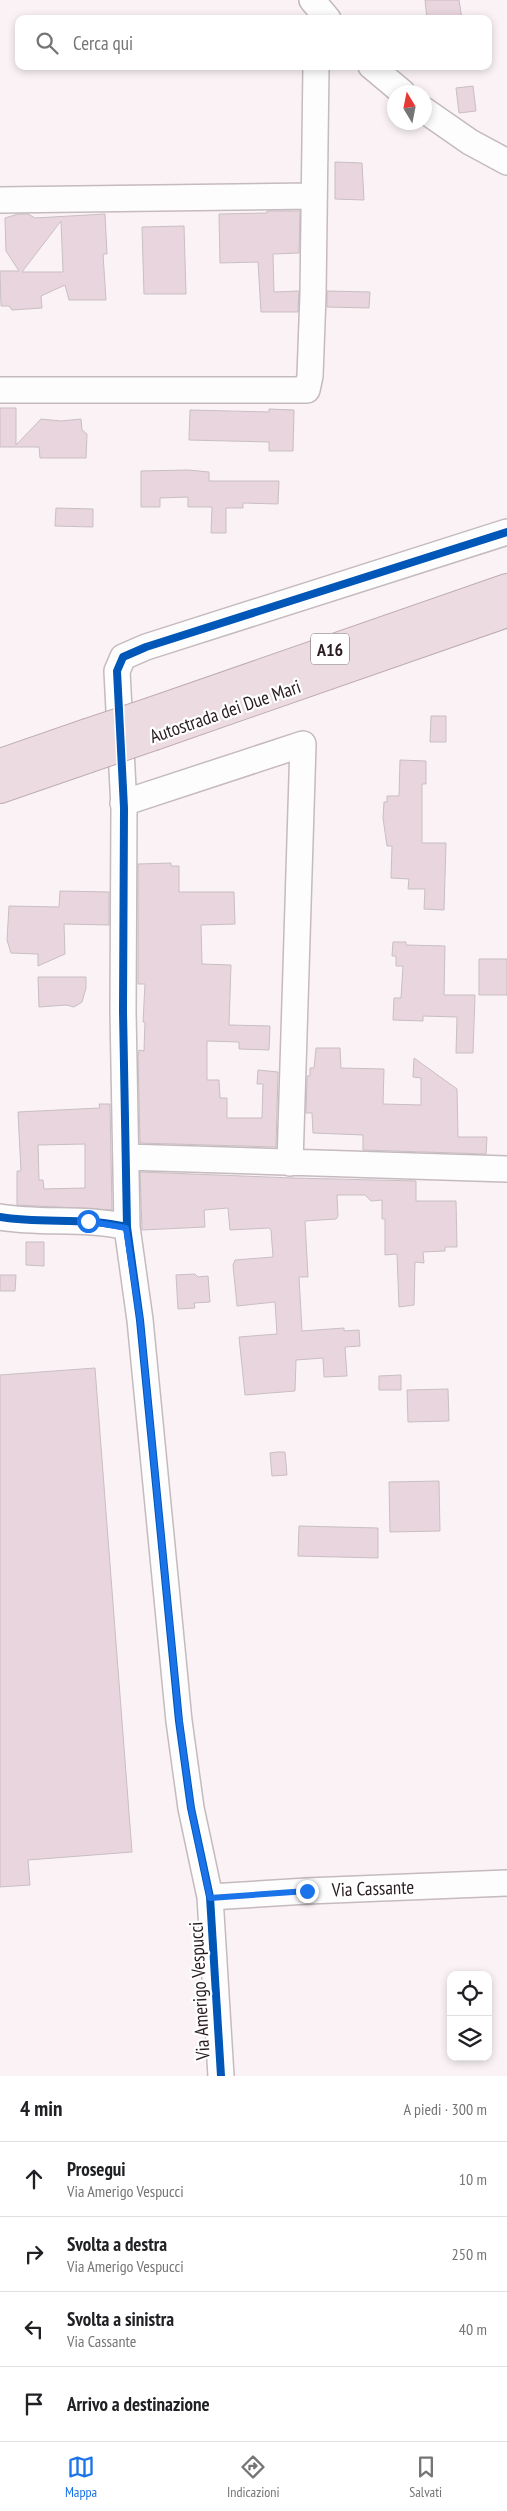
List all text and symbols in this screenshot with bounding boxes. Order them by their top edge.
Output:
search box [15,15,492,70]
icon: search [33,29,61,57]
text: Cerca qui [73,31,133,55]
north arrow [387,85,432,130]
road number: A16 [311,634,349,664]
street label: Autostrada dei Due Mari [146,674,304,748]
route start [77,1210,100,1233]
street label: Via Cassante [330,1875,415,1901]
route end [296,1880,319,1903]
street label: Via Amerigo Vespucci [183,1921,215,2062]
map controls [447,1971,492,2061]
button: locate [447,1971,492,2016]
button: layers [447,2016,492,2061]
text: 4 min [20,2095,62,2122]
text: A piedi · 300 m [404,2099,487,2119]
text: Prosegui [67,2157,126,2181]
icon: ahead [20,2165,48,2193]
text: 10 m [459,2169,487,2189]
text: Via Amerigo Vespucci [67,2181,184,2201]
text: Svolta a destra [67,2232,167,2256]
icon: right [20,2240,48,2268]
text: 250 m [452,2244,487,2264]
text: Via Amerigo Vespucci [67,2256,184,2276]
text: Svolta a sinistra [67,2307,174,2331]
icon: left [20,2315,48,2343]
text: 40 m [459,2319,487,2339]
text: Via Cassante [67,2331,136,2351]
icon: arrive [20,2390,48,2418]
text: Arrivo a destinazione [67,2392,210,2416]
tab: Mappa [65,2453,97,2501]
tab: Indicazioni [227,2453,279,2501]
tab: Salvati [409,2453,442,2501]

